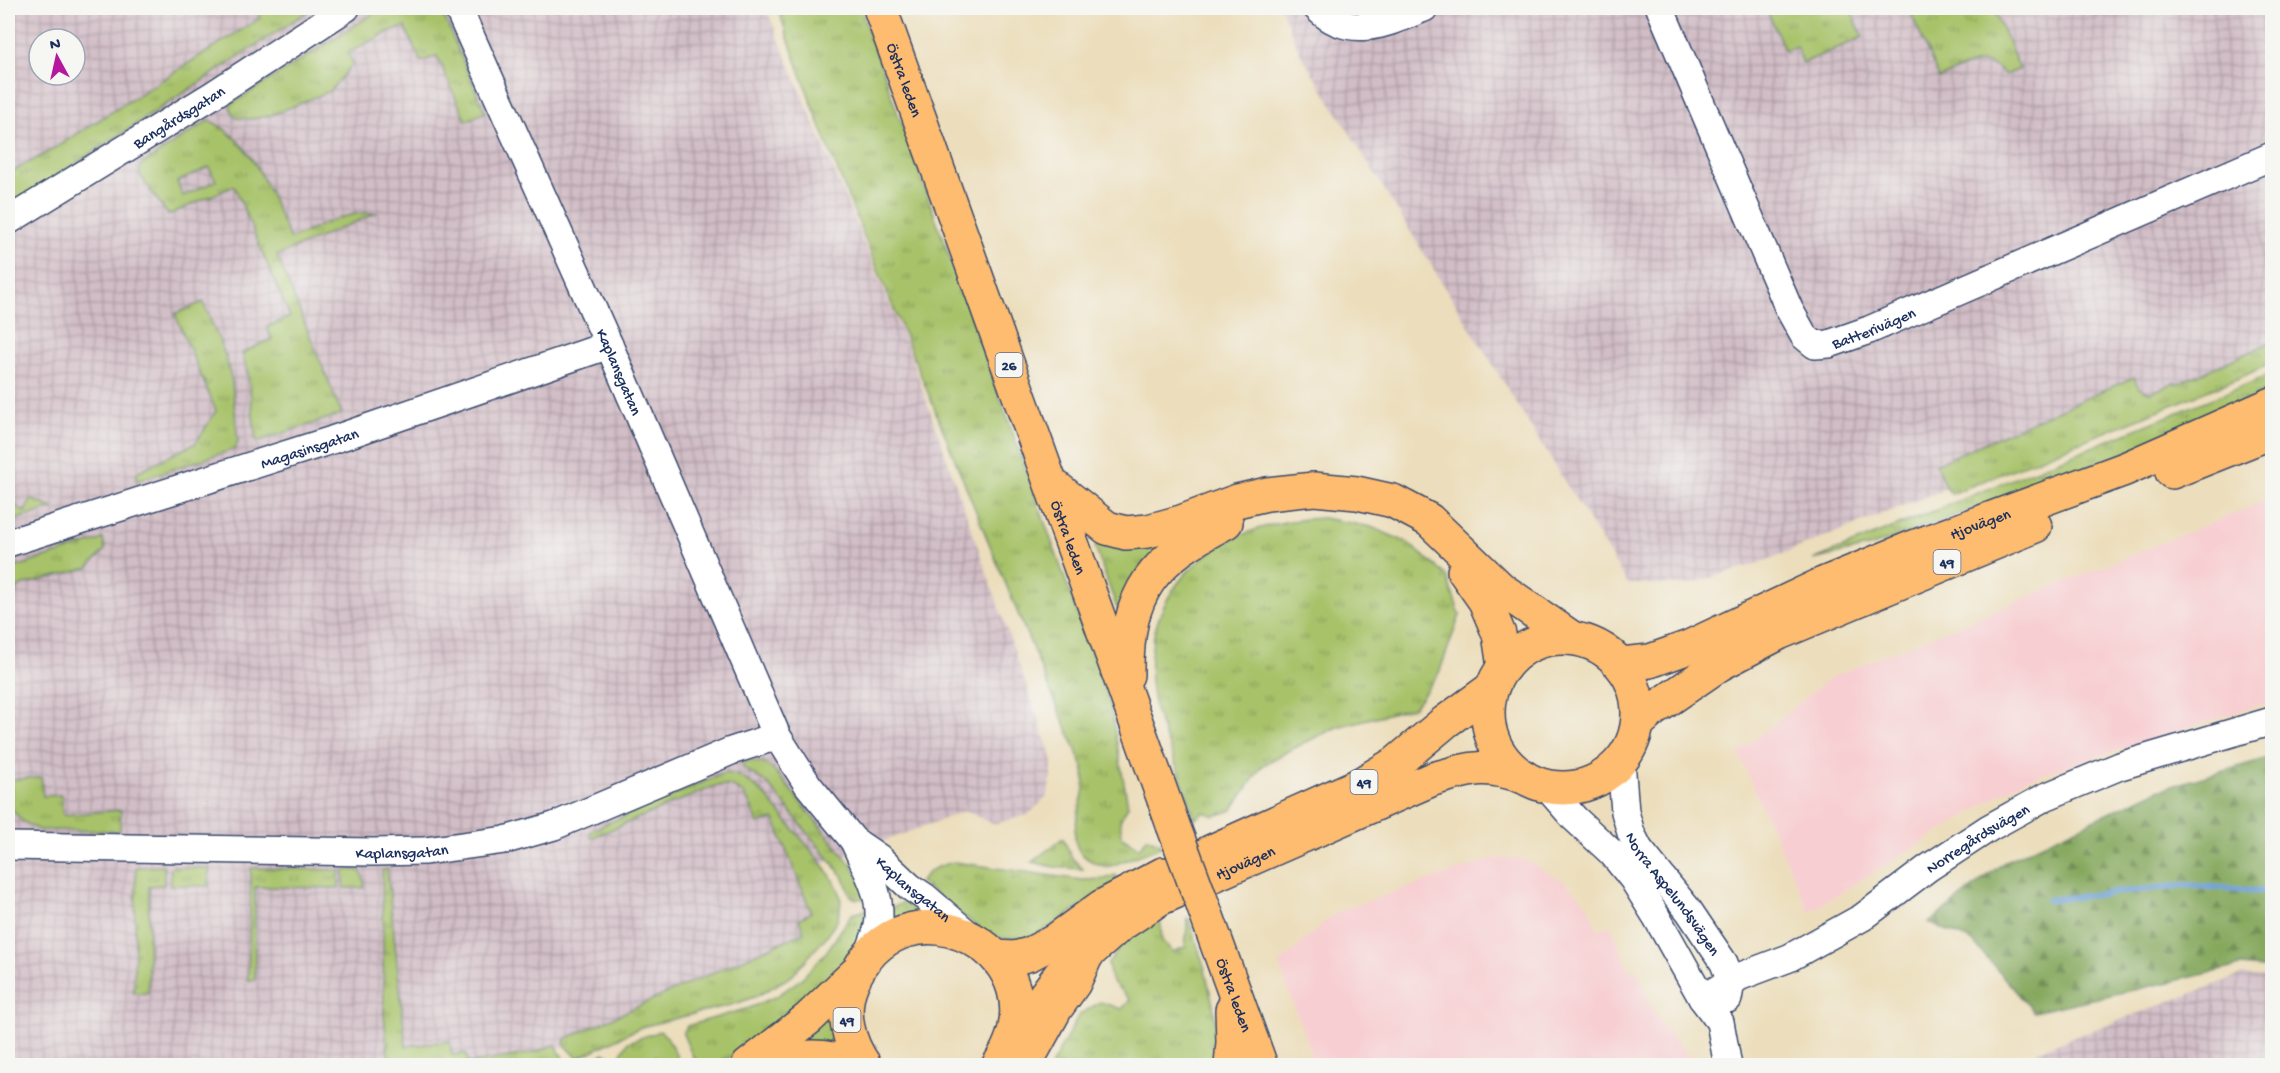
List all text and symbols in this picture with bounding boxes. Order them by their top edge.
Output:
north arrow [27,27,87,87]
text: N [49,35,62,56]
street label: Östra leden [880,41,925,121]
street label: Bangårdsgatan [130,83,230,155]
street label: Batterivägen [1829,305,1920,356]
street label: Kaplansgatan [590,327,644,419]
road number: 26 [996,353,1022,377]
street label: Magasinsgatan [259,425,362,475]
street label: Östra leden [1044,499,1089,578]
street label: Hjovägen [1948,506,2014,546]
road number: 49 [1934,550,1960,574]
road number: 49 [1350,770,1378,794]
street label: Norregårdsvägen [1924,801,2034,880]
street label: Norra Aspelundsvägen [1619,830,1723,961]
street label: Kaplansgatan [355,842,450,865]
street label: Hjovägen [1213,843,1279,886]
street label: Kaplansgatan [870,854,954,928]
street label: Östra leden [1210,956,1254,1036]
road number: 49 [834,1008,860,1032]

